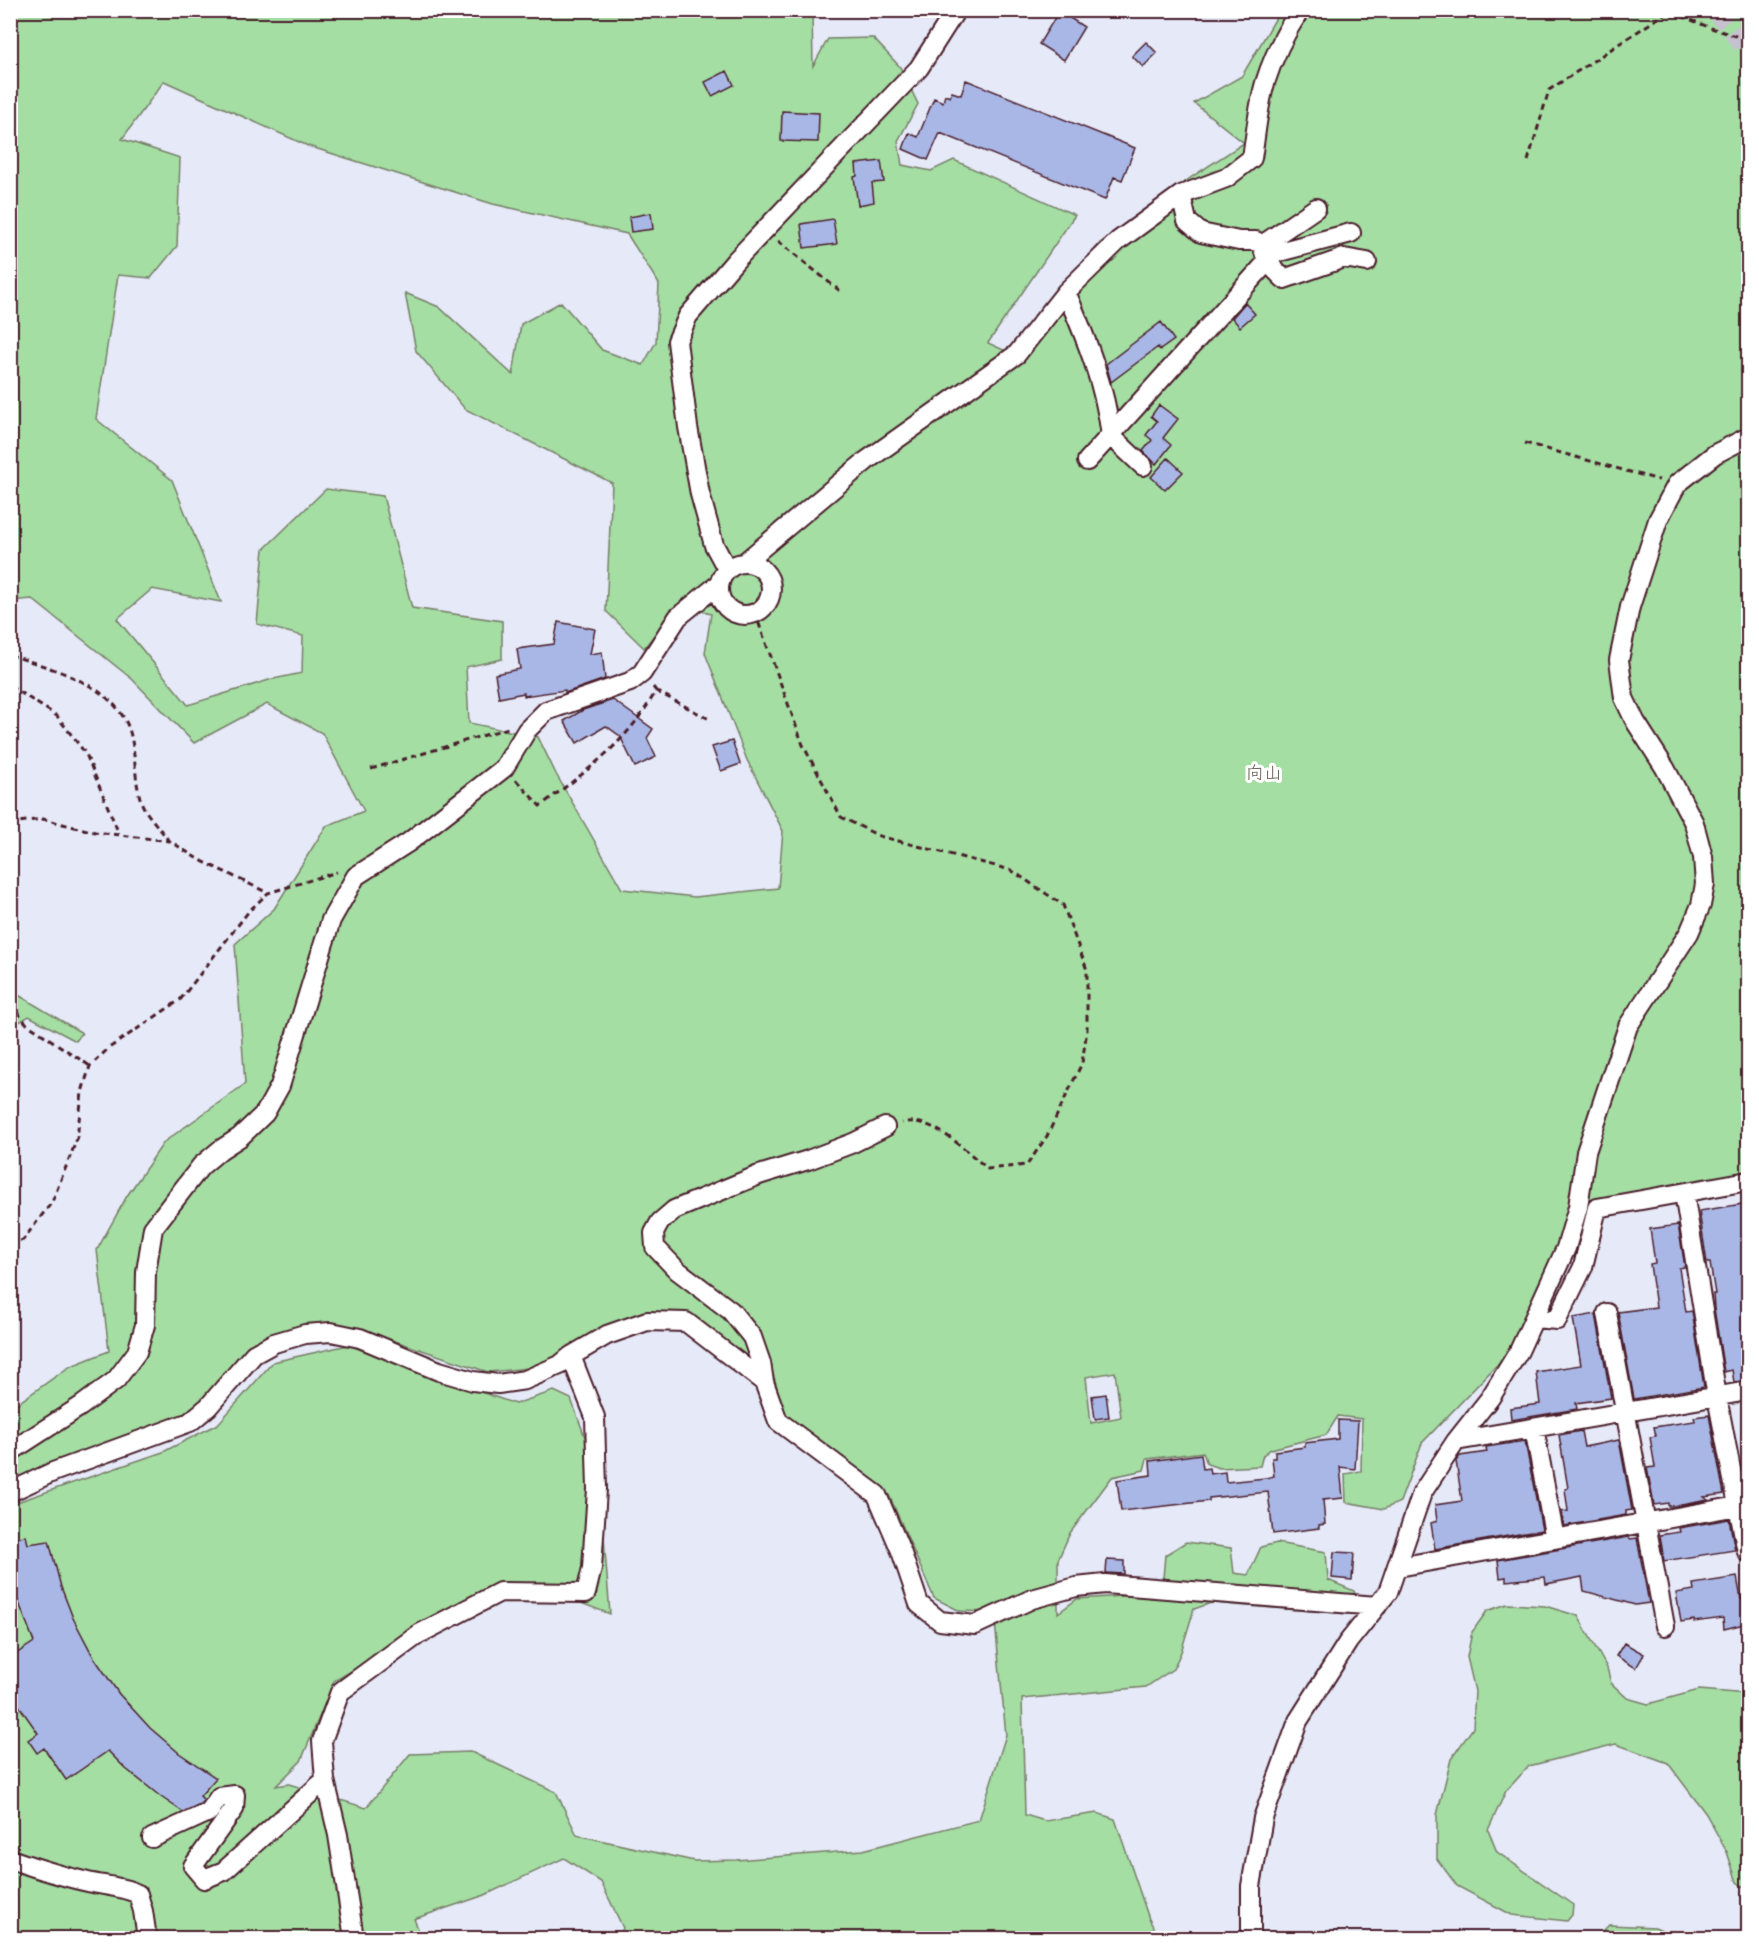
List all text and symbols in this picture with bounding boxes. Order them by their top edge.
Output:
park label: 向山 [1246,758,1282,785]

